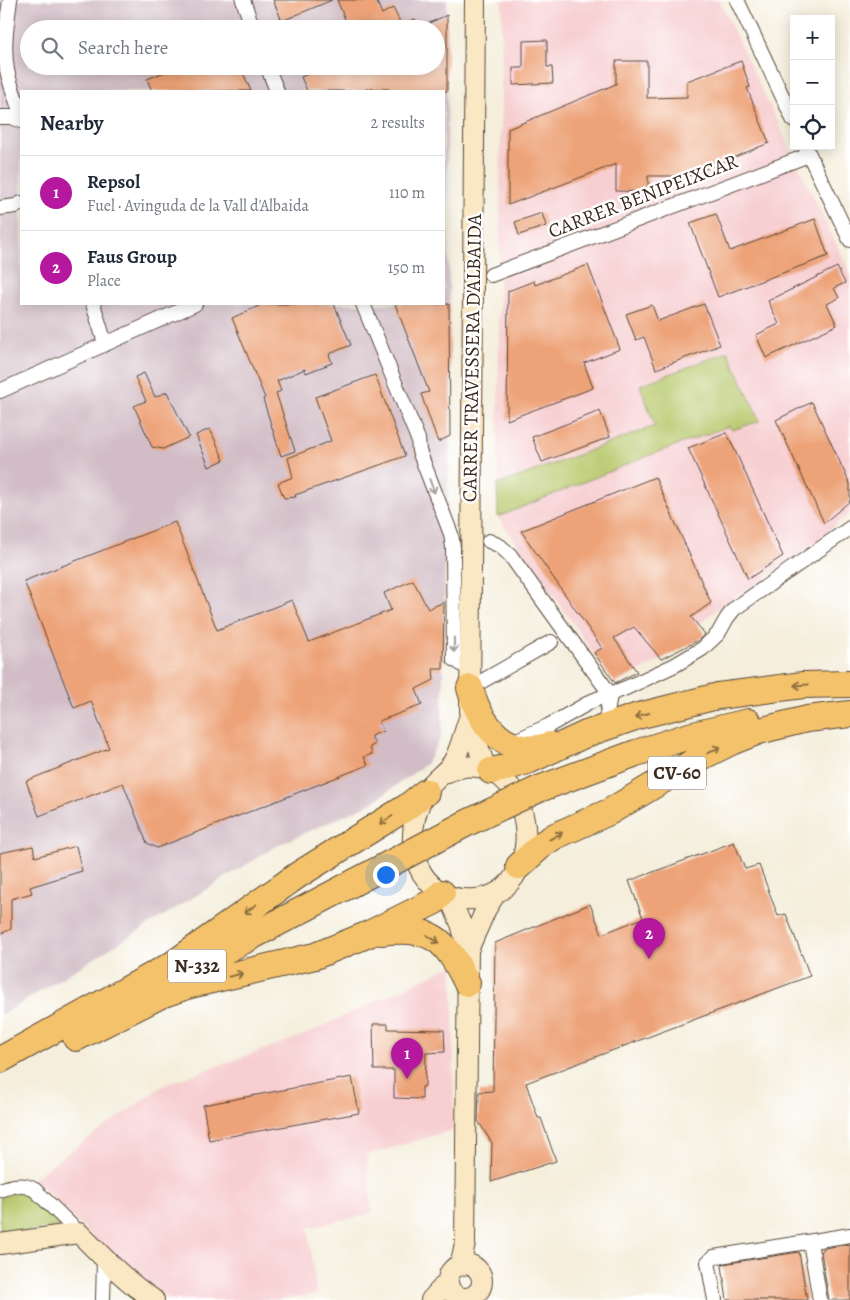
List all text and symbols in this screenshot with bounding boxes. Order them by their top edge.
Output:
map controls [790,15,835,150]
button: + [790,15,835,60]
search box [20,20,445,75]
icon: search [38,34,66,62]
text: Search here [78,35,168,61]
button: − [790,60,835,105]
button: locate [790,105,835,150]
text: Nearby [40,109,103,137]
text: 2 results [370,112,425,134]
street label: CARRER BENIPEIXCAR [544,147,742,245]
text: Repsol [87,169,140,195]
text: 1 [53,182,59,204]
text: 110 m [389,182,425,204]
text: Fuel · Avinguda de la Vall d'Albaida [87,195,309,217]
street label: CARRER TRAVESSERA D'ALBAIDA [456,213,488,502]
text: Faus Group [87,244,177,270]
text: 2 [52,257,60,279]
text: 150 m [388,257,425,279]
text: Place [87,270,121,292]
one-way arrow [428,478,437,493]
one-way arrow [449,636,459,652]
one-way arrow [794,681,810,690]
one-way arrow [634,711,650,721]
one-way arrow [707,745,722,755]
road number: CV-60 [648,756,706,790]
one-way arrow [379,814,393,825]
one-way arrow [549,831,564,841]
your location [373,862,399,888]
one-way arrow [243,904,257,914]
pin: 2 [633,918,665,959]
one-way arrow [426,934,440,944]
road number: N-332 [168,949,226,982]
one-way arrow [228,970,244,979]
pin: 1 [391,1038,423,1079]

